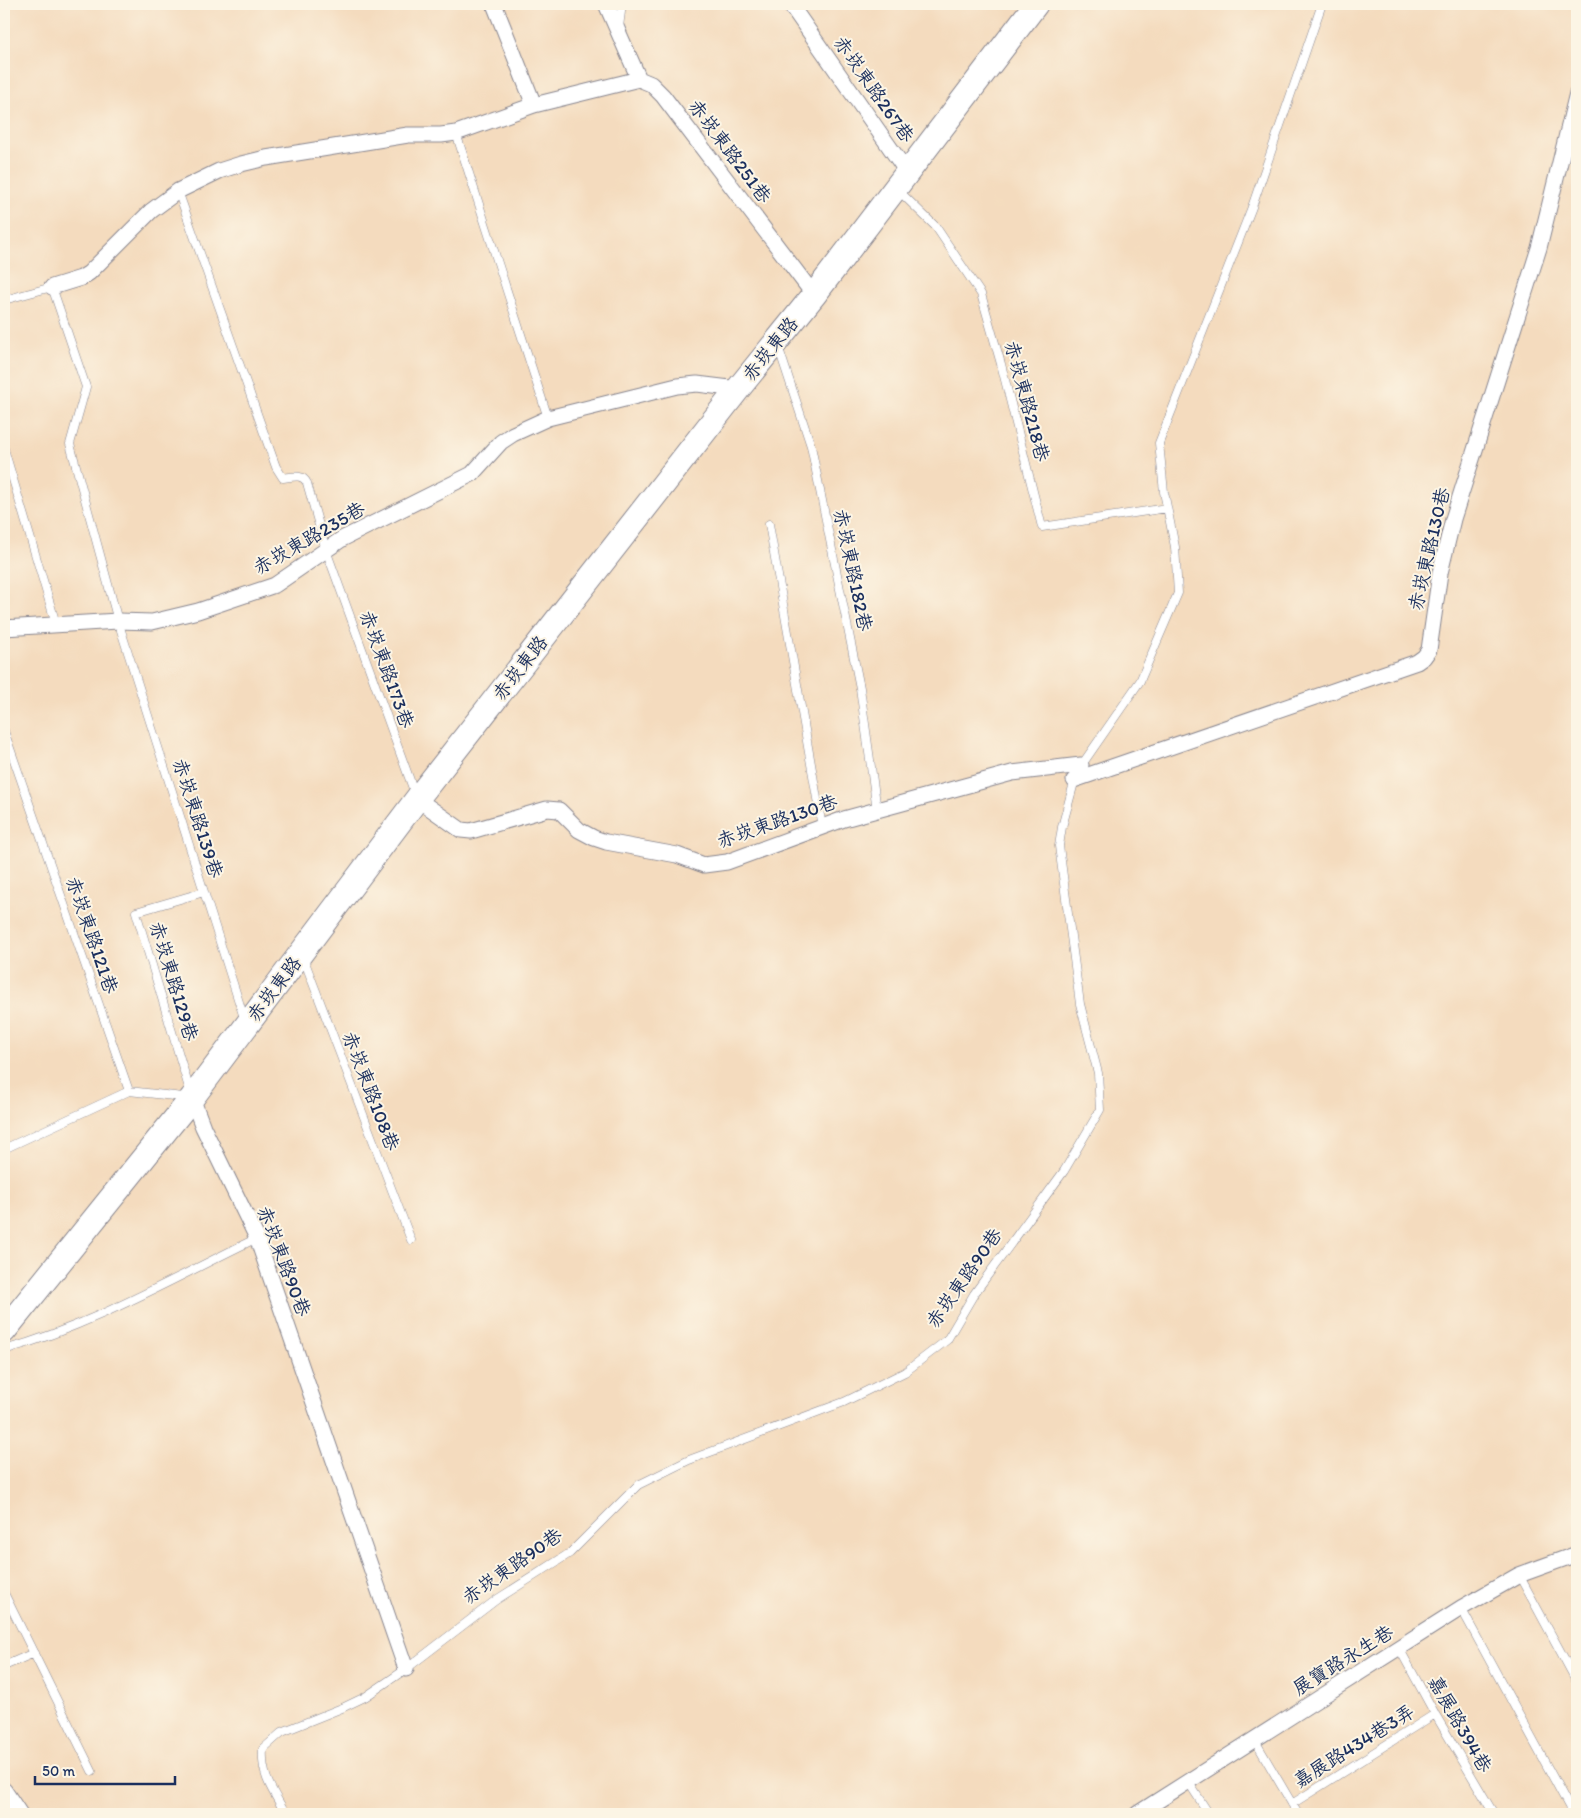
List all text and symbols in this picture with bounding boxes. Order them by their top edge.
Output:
street label: 赤崁東路267巷 [829,31,919,147]
street label: 赤崁東路251巷 [684,95,776,207]
street label: 赤崁東路 [737,312,803,386]
street label: 赤崁東路218巷 [1000,338,1054,464]
street label: 赤崁東路130巷 [1404,485,1454,613]
street label: 赤崁東路235巷 [249,497,369,579]
street label: 赤崁東路182巷 [829,507,877,633]
street label: 赤崁東路173巷 [355,607,419,731]
street label: 赤崁東路 [488,631,552,705]
street label: 赤崁東路139巷 [168,755,228,881]
street label: 赤崁東路130巷 [714,790,840,852]
street label: 赤崁東路121巷 [61,873,123,997]
street label: 赤崁東路129巷 [145,918,203,1044]
street label: 赤崁東路 [242,952,306,1026]
street label: 赤崁東路108巷 [338,1028,404,1154]
street label: 赤崁東路90巷 [252,1202,316,1320]
street label: 赤崁東路90巷 [921,1224,1007,1332]
street label: 赤崁東路90巷 [458,1523,566,1609]
street label: 展寶路永生巷 [1289,1620,1397,1700]
street label: 嘉展路394巷 [1423,1672,1497,1776]
street label: 嘉展路434巷3弄 [1289,1700,1419,1792]
scale bar [35,1753,175,1785]
text: 50 m [42,1762,75,1780]

